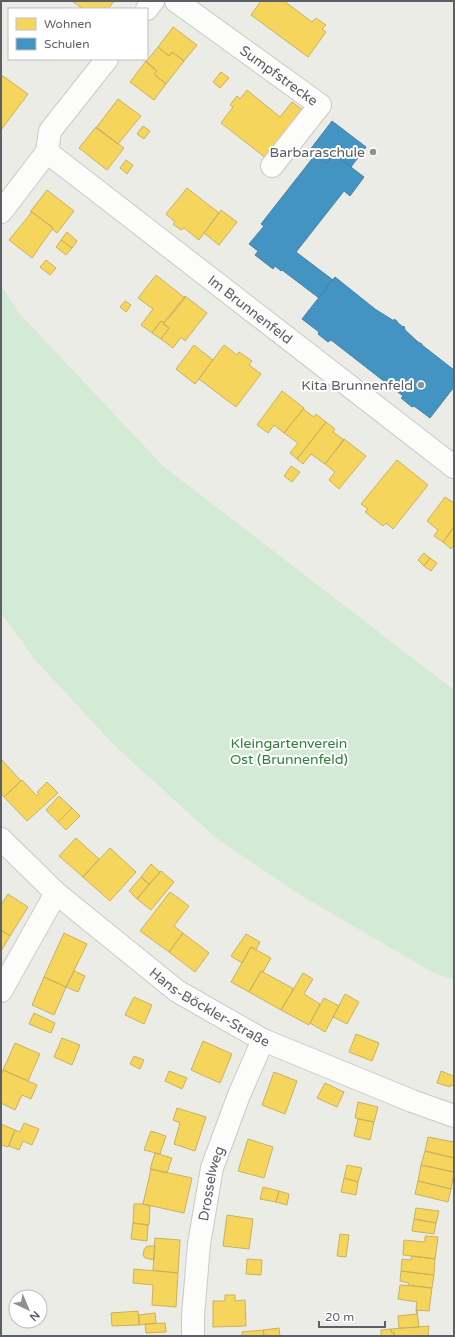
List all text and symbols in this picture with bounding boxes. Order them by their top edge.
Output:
legend [8,8,148,60]
text: Wohnen [44,17,92,31]
text: Schulen [44,37,89,51]
street label: Sumpfstrecke [236,42,321,110]
place label: Barbaraschule [270,144,365,161]
marker: Barbaraschule [368,147,378,157]
street label: Im Brunnenfeld [204,272,296,348]
place label: Kita Brunnenfeld [301,377,413,394]
marker: Kita Brunnenfeld [416,380,426,390]
park label: Kleingartenverein Ost (Brunnenfeld) [230,735,348,768]
street label: Hans-Böckler-Straße [146,964,272,1051]
street label: Drosselweg [195,1144,228,1222]
north arrow [8,1289,48,1329]
scale bar [319,1303,385,1329]
text: N [27,1308,42,1324]
text: 20 m [325,1310,354,1324]

